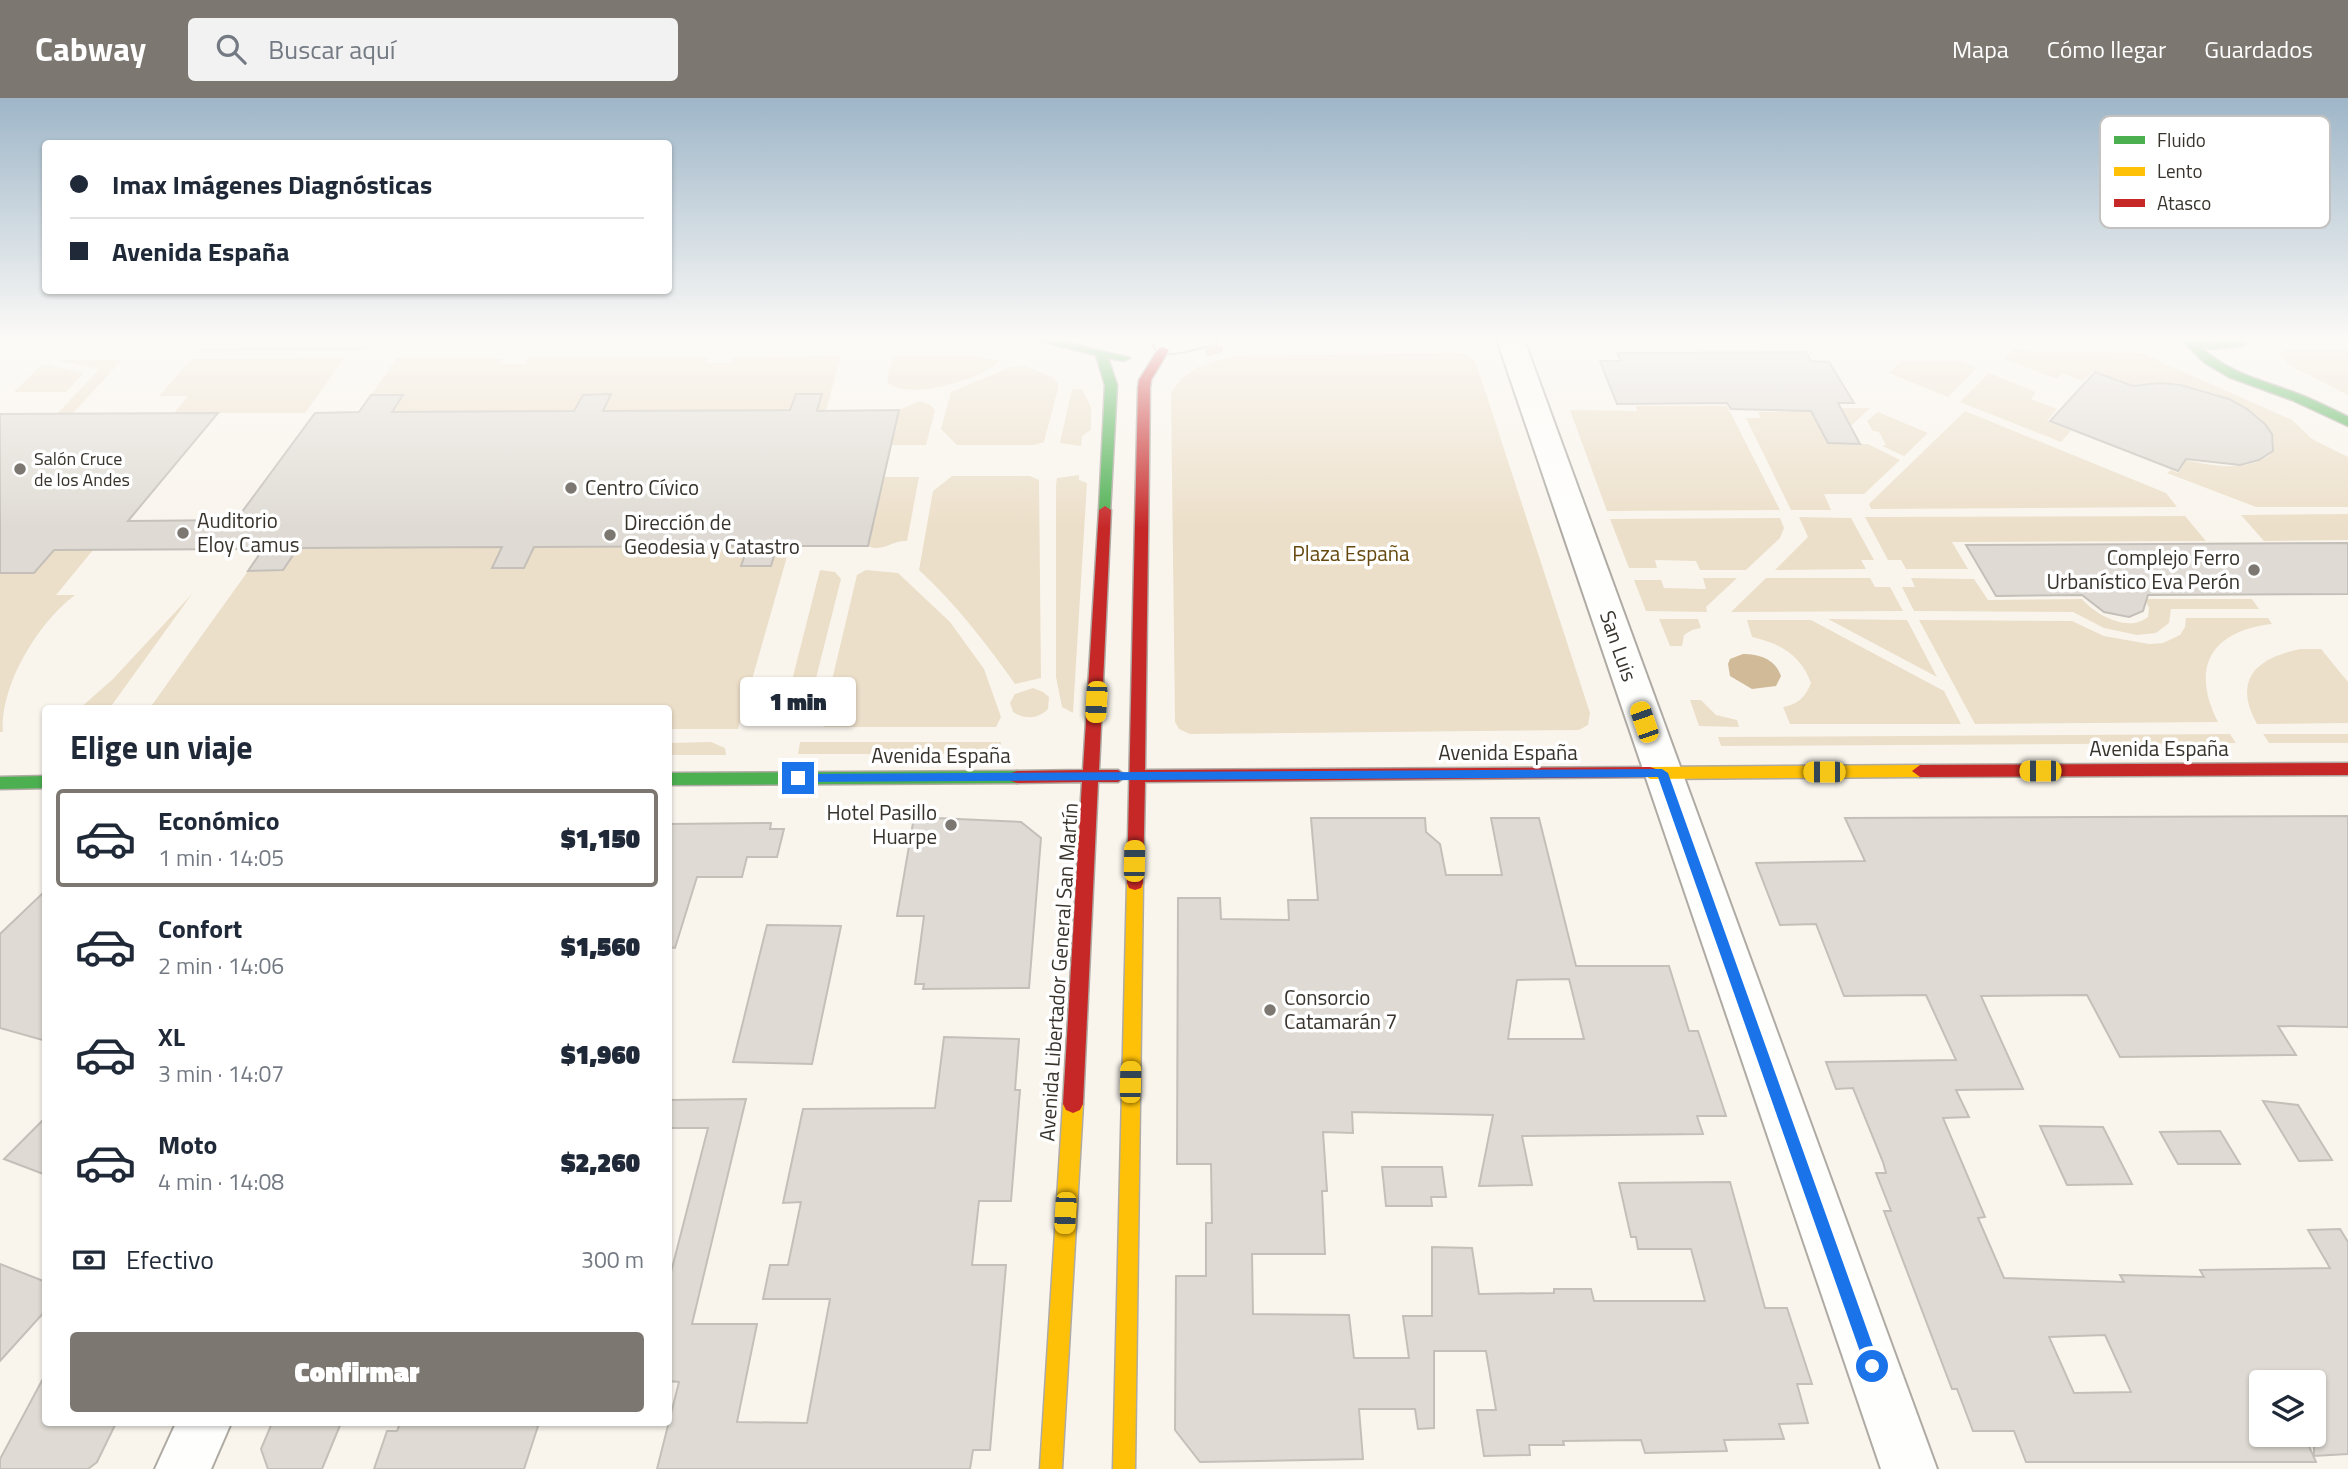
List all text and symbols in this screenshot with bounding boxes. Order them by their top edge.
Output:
search box [188,18,678,81]
text: Cabway [35,24,146,74]
icon: search [212,30,250,68]
text: Buscar aquí [268,30,396,69]
text: Mapa [1952,31,2009,67]
text: Cómo llegar [2047,31,2166,67]
text: Guardados [2204,31,2313,67]
legend [2100,116,2330,228]
text: Fluido [2157,125,2206,154]
text: Lento [2157,156,2202,185]
text: Imax Imágenes Diagnósticas [112,165,432,204]
text: Atasco [2157,188,2211,217]
text: Avenida España [112,232,289,271]
place label: Salón Cruce de los Andes [34,445,130,493]
marker: Salón Cruce de los Andes [12,461,28,477]
place label: Centro Cívico [585,471,699,503]
marker: Centro Cívico [563,480,579,496]
place label: Auditorio Eloy Camus [197,504,300,560]
place label: Dirección de Geodesia y Catastro [624,506,800,562]
marker: Auditorio Eloy Camus [175,525,191,541]
marker: Dirección de Geodesia y Catastro [602,527,618,543]
park label: Plaza España [1292,537,1410,569]
place label: Complejo Ferro Urbanístico Eva Perón [2046,541,2240,597]
marker: Complejo Ferro Urbanístico Eva Perón [2246,562,2262,578]
street label: San Luis [1592,606,1646,686]
callout: 1 min [740,676,856,726]
car [1085,680,1108,724]
text: 1 min [769,684,827,719]
car [1628,699,1661,745]
text: Elige un viaje [70,723,253,771]
street label: Avenida España [2089,732,2229,764]
street label: Avenida España [1438,736,1578,768]
street label: Avenida España [871,739,1011,771]
car [2020,761,2062,782]
route end [782,762,814,794]
car [1804,762,1846,783]
place label: Hotel Pasillo Huarpe [826,796,937,852]
text: Económico [158,801,280,840]
street label: Avenida Libertador General San Martín [1030,801,1086,1142]
icon: car [74,807,137,870]
marker: Hotel Pasillo Huarpe [943,817,959,833]
text: $1,150 [561,819,640,858]
text: 1 min · 14:05 [158,840,284,875]
car [1124,840,1145,882]
text: Confort [158,909,242,948]
icon: car [74,915,137,978]
text: $1,560 [561,927,640,966]
text: 2 min · 14:06 [158,948,284,983]
place label: Consorcio Catamarán 7 [1284,981,1397,1037]
marker: Consorcio Catamarán 7 [1262,1002,1278,1018]
text: XL [158,1017,185,1056]
icon: car [74,1023,137,1086]
text: $1,960 [561,1035,640,1074]
text: 3 min · 14:07 [158,1056,284,1091]
car [1120,1061,1141,1103]
text: Moto [158,1125,217,1164]
icon: car [74,1131,137,1194]
text: $2,260 [561,1143,640,1182]
text: 4 min · 14:08 [158,1164,284,1199]
car [1054,1191,1077,1235]
text: Efectivo [126,1240,214,1279]
icon: cash [70,1241,108,1279]
text: 300 m [581,1242,644,1277]
button: Confirmar [70,1332,644,1412]
route start [1856,1350,1888,1382]
map controls [2249,1370,2326,1447]
button: layers [2249,1370,2326,1447]

